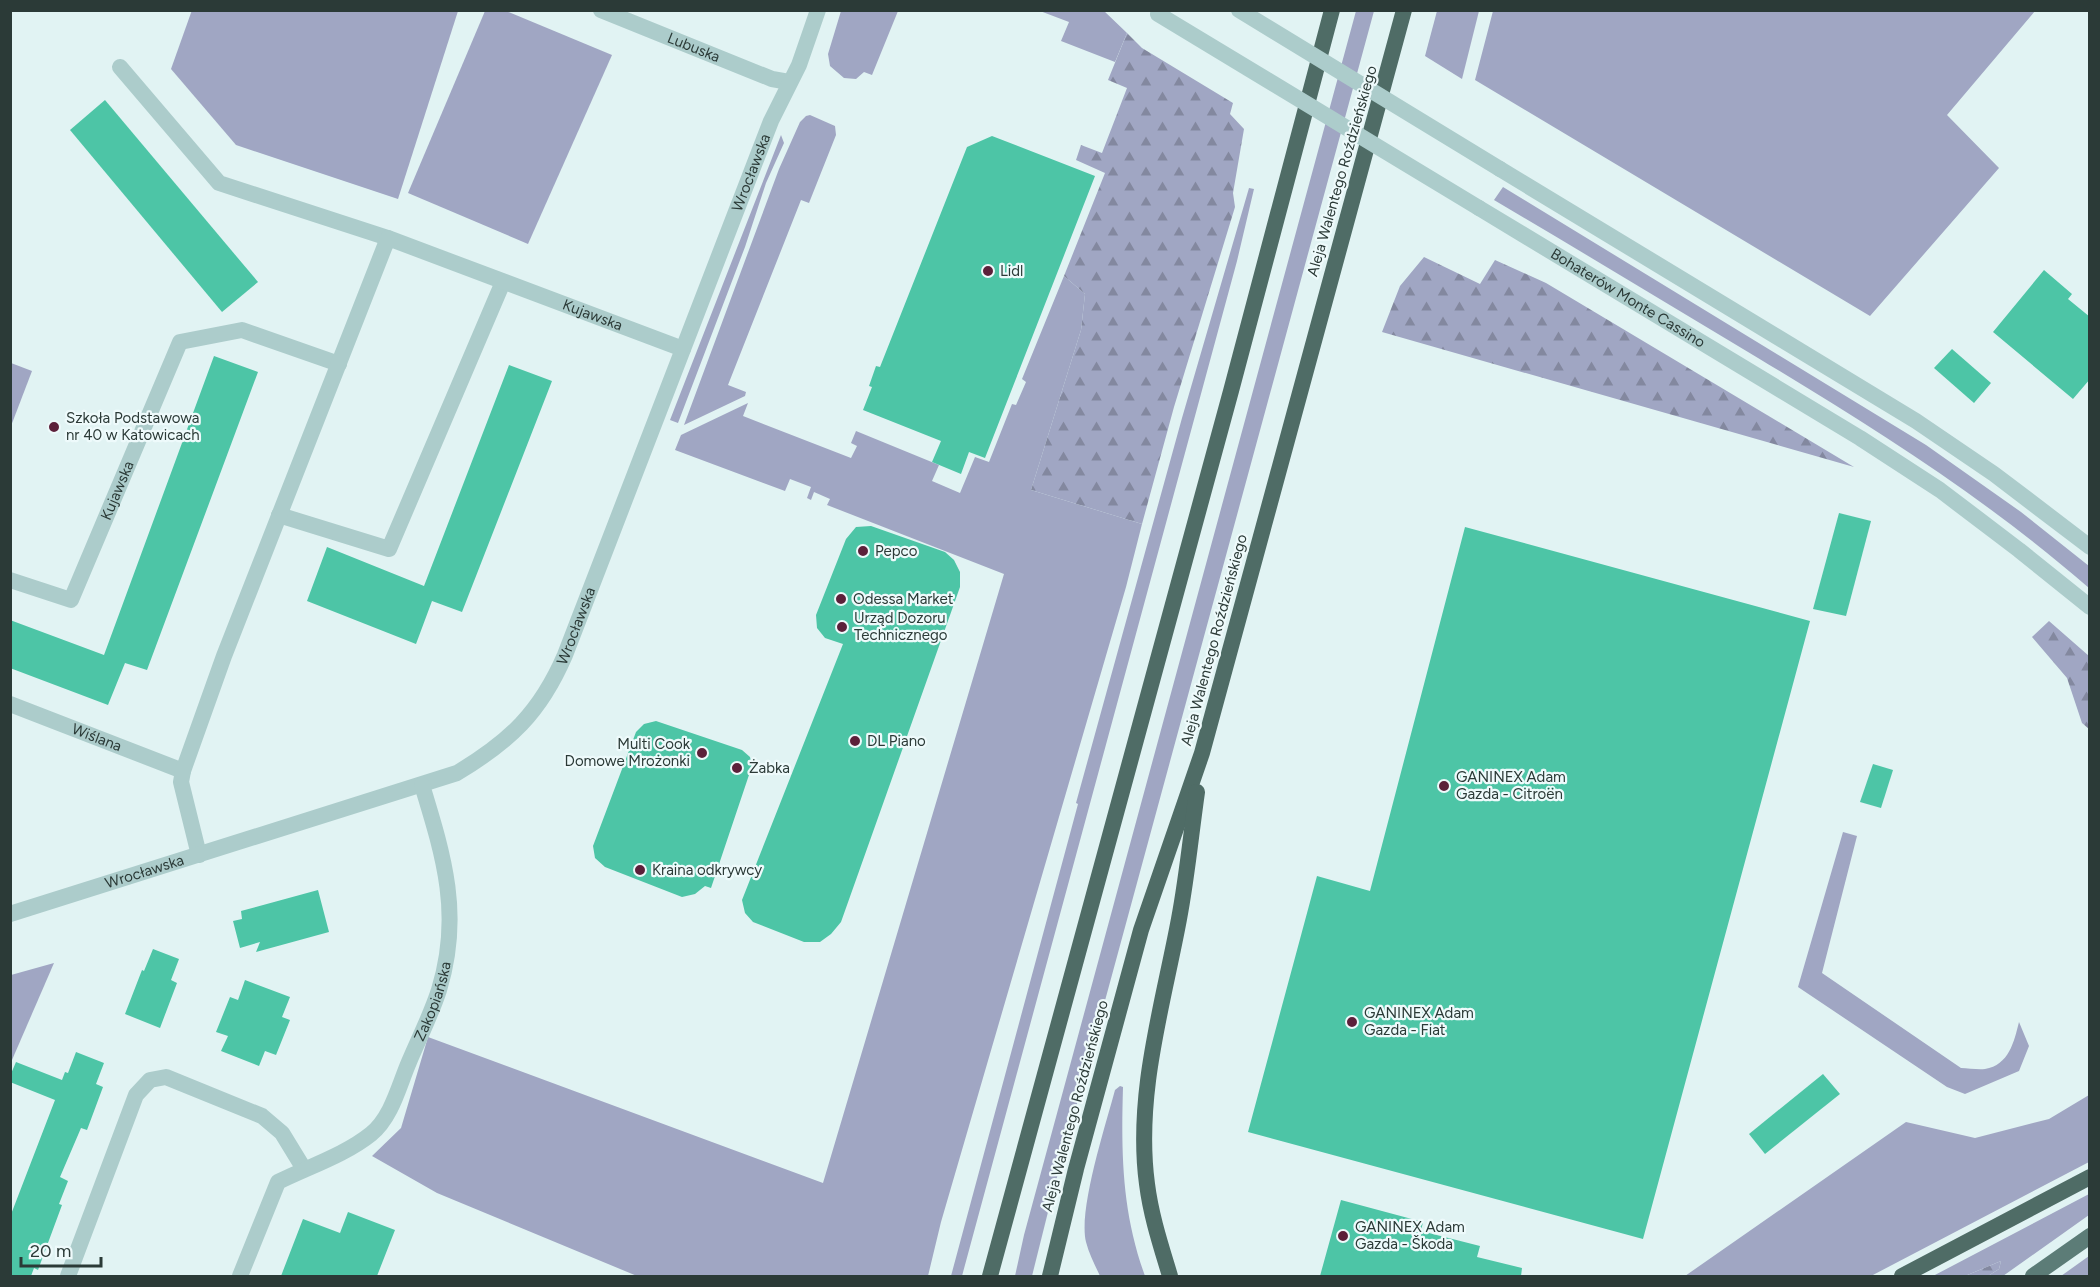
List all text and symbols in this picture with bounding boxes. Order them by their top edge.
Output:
street label: Lubuska [665,29,723,66]
street label: Aleja Walentego Roździeńskiego [1303,63,1381,278]
street label: Wrocławska [728,131,774,214]
street label: Bohaterów Monte Cassino [1547,244,1709,352]
place label: Lidl [1000,262,1023,280]
marker: Lidl [981,264,995,278]
street label: Kujawska [560,296,625,334]
place label: Szkoła Podstawowa nr 40 w Katowicach [66,409,200,444]
marker: Szkoła Podstawowa nr 40 w Katowicach [47,420,61,434]
street label: Kujawska [97,458,138,523]
street label: Aleja Walentego Roździeńskiego [1177,532,1251,748]
place label: Pepco [875,542,918,560]
marker: Pepco [856,544,870,558]
street label: Wrocławska [553,585,599,668]
place label: Odessa Market [853,590,954,608]
marker: Odessa Market [834,592,848,606]
place label: Urząd Dozoru Technicznego [854,609,948,644]
marker: Urząd Dozoru Technicznego [835,620,849,634]
street label: Wiślana [69,720,124,755]
place label: DL Piano [867,732,926,750]
marker: DL Piano [848,734,862,748]
place label: Multi Cook Domowe Mrożonki [565,735,691,770]
marker: Multi Cook Domowe Mrożonki [695,746,709,760]
place label: Żabka [749,759,790,777]
marker: Żabka [730,761,744,775]
place label: GANINEX Adam Gazda - Citroën [1456,768,1566,803]
marker: GANINEX Adam Gazda - Citroën [1437,779,1451,793]
street label: Wrocławska [103,851,186,892]
place label: Kraina odkrywcy [652,861,762,879]
marker: Kraina odkrywcy [633,863,647,877]
street label: Zakopiańska [410,960,455,1044]
street label: Aleja Walentego Roździeńskiego [1038,998,1112,1214]
place label: GANINEX Adam Gazda - Fiat [1364,1004,1474,1039]
marker: GANINEX Adam Gazda - Fiat [1345,1015,1359,1029]
place label: GANINEX Adam Gazda - Škoda [1355,1218,1465,1253]
marker: GANINEX Adam Gazda - Škoda [1336,1229,1350,1243]
scale bar [21,1230,100,1268]
text: 20 m [30,1240,71,1262]

